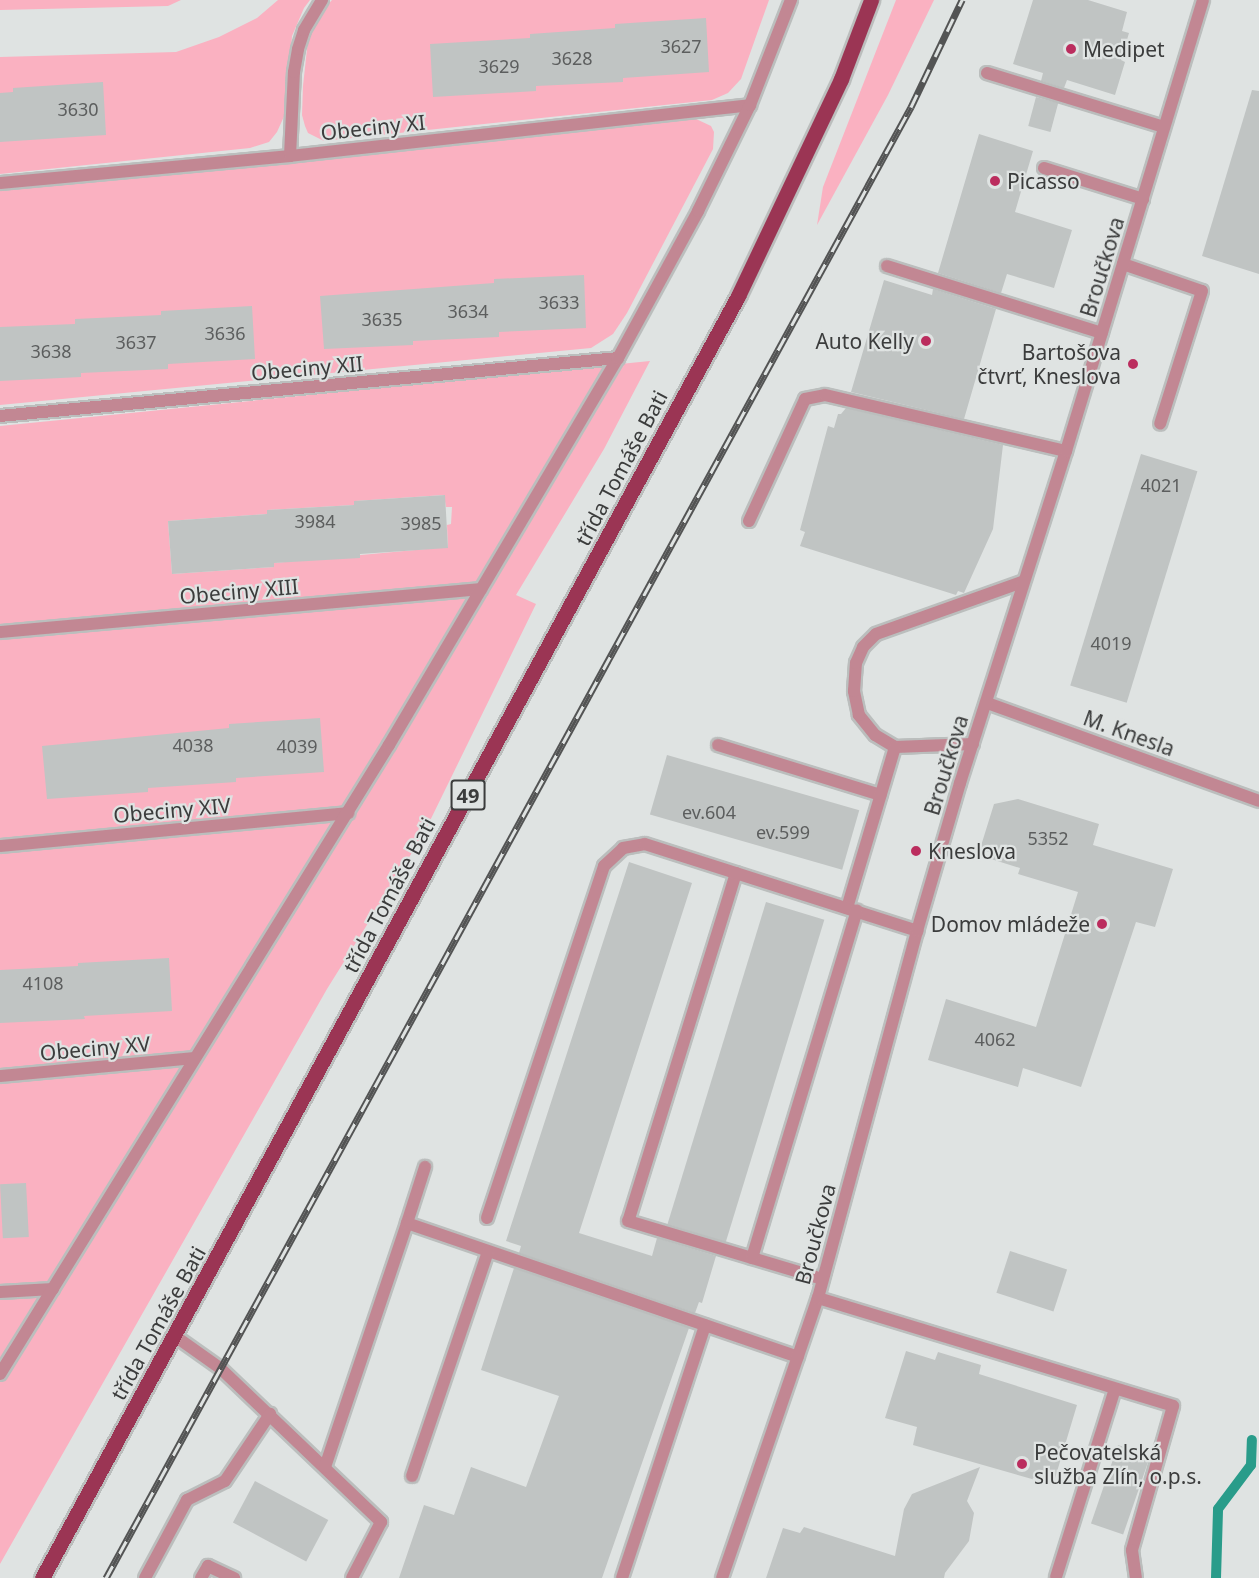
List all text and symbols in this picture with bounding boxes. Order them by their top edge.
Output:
house number: 3627 [660,35,702,57]
place label: Medipet [1083,36,1165,62]
marker: Medipet [1064,42,1078,56]
house number: 3628 [551,47,593,69]
house number: 3629 [478,55,520,77]
house number: 3630 [57,98,99,120]
street label: Obeciny XI [319,109,427,145]
place label: Picasso [1007,168,1080,194]
marker: Picasso [988,174,1002,188]
street label: Broučkova [1075,214,1129,320]
house number: 3633 [538,291,580,313]
house number: 3634 [447,300,489,322]
house number: 3635 [361,308,403,330]
house number: 3636 [204,322,246,344]
place label: Auto Kelly [815,328,914,354]
house number: 3637 [115,331,157,353]
marker: Auto Kelly [919,334,933,348]
place label: Bartošova čtvrť, Kneslova [977,339,1121,389]
house number: 3638 [30,340,72,362]
street label: Obeciny XII [250,351,364,385]
marker: Bartošova čtvrť, Kneslova [1126,357,1140,371]
street label: třída Tomáše Bati [570,386,672,550]
house number: 4021 [1140,474,1182,496]
house number: 3984 [294,510,336,532]
house number: 3985 [400,512,442,534]
street label: Obeciny XIII [178,573,300,609]
house number: 4019 [1090,632,1132,654]
street label: M. Knesla [1080,705,1178,761]
street label: Broučkova [919,712,973,818]
house number: 4038 [172,734,214,756]
house number: 4039 [276,735,318,757]
road number: 49 [450,778,486,812]
street label: Obeciny XIV [112,792,232,828]
house number: ev.604 [682,801,736,823]
street label: třída Tomáše Bati [338,813,440,977]
house number: ev.599 [756,821,810,843]
house number: 5352 [1027,827,1069,849]
place label: Kneslova [928,838,1016,864]
marker: Kneslova [909,844,923,858]
place label: Domov mládeže [931,911,1090,937]
marker: Domov mládeže [1095,917,1109,931]
house number: 4108 [22,972,64,994]
house number: 4062 [974,1028,1016,1050]
street label: Obeciny XV [39,1031,151,1065]
street label: Broučkova [789,1181,841,1287]
street label: třída Tomáše Bati [105,1242,211,1404]
place label: Pečovatelská služba Zlín, o.p.s. [1034,1439,1202,1489]
marker: Pečovatelská služba Zlín, o.p.s. [1015,1457,1029,1471]

